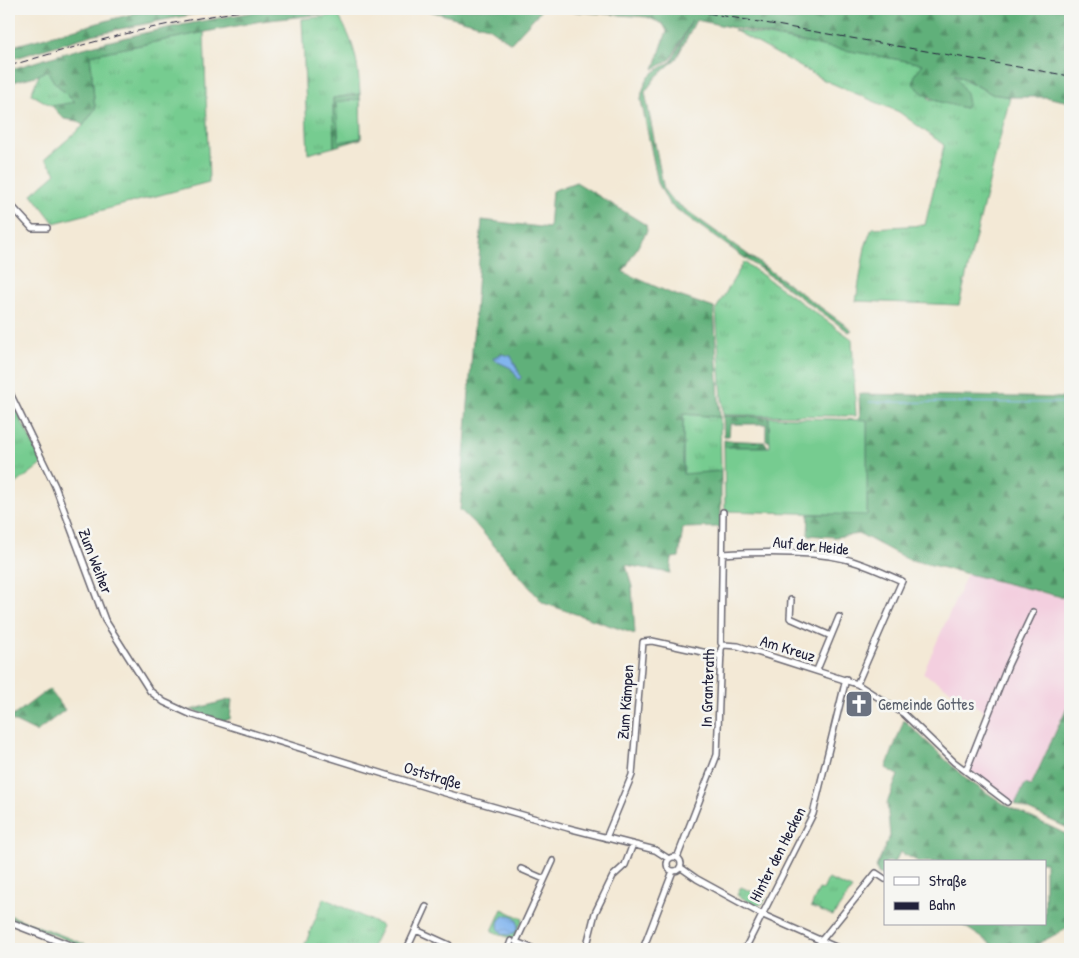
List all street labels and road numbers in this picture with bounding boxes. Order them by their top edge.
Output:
street label: Zum Weiher [74,525,118,597]
street label: Auf der Heide [772,530,851,560]
street label: Am Kreuz [758,629,818,667]
street label: In Granterath [695,648,719,728]
street label: Zum Kämpen [611,664,639,740]
street label: Oststraße [401,756,465,794]
street label: Hinter den Hecken [744,803,810,905]

